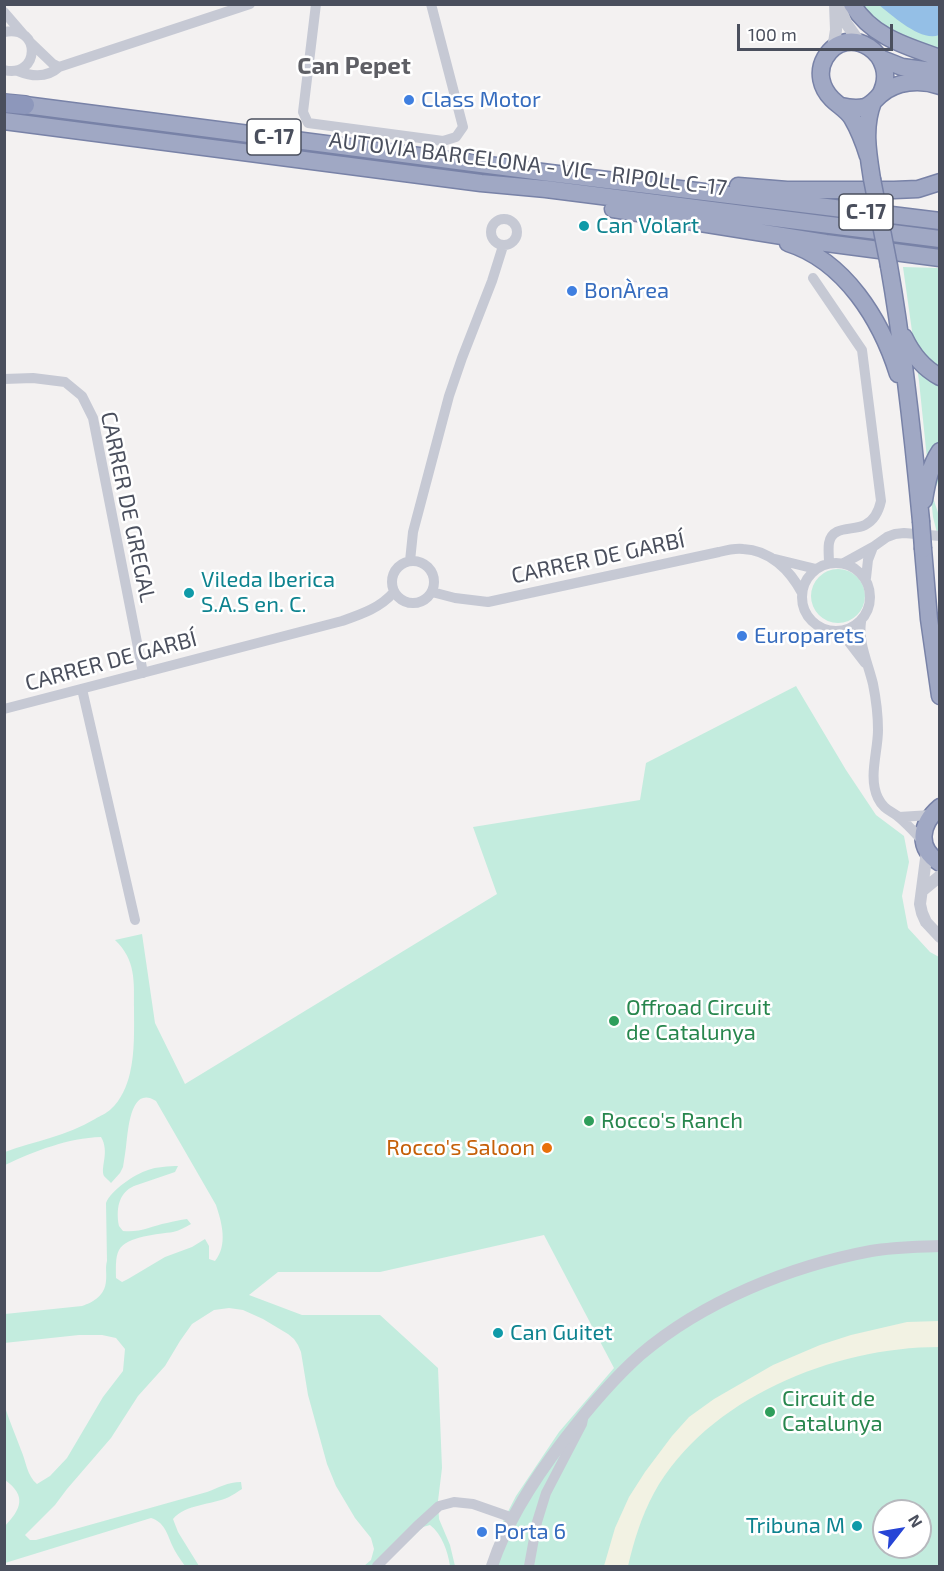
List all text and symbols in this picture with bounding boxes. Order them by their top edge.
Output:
scale bar [740,12,896,50]
text: 100 m [748,23,797,45]
district label: Can Pepet [297,52,411,80]
place label: Class Motor [421,87,541,113]
marker: Class Motor [402,93,416,107]
road number: C-17 [247,119,301,155]
street label: AUTOVIA BARCELONA - VIC - RIPOLL C-17 [327,126,729,202]
road number: C-17 [839,194,893,230]
place label: Can Volart [596,213,699,239]
marker: Can Volart [577,219,591,233]
place label: BonÀrea [584,278,669,304]
marker: BonÀrea [565,284,579,298]
street label: CARRER DE GREGAL [95,409,161,605]
street label: CARRER DE GARBÍ [509,527,687,589]
place label: Vileda Iberica S.A.S en. C. [201,567,335,618]
marker: Vileda Iberica S.A.S en. C. [182,586,196,600]
place label: Europarets [754,623,865,649]
street label: CARRER DE GARBÍ [22,625,200,697]
marker: Europarets [735,629,749,643]
place label: Offroad Circuit de Catalunya [626,995,771,1046]
marker: Offroad Circuit de Catalunya [607,1014,621,1028]
place label: Rocco's Ranch [601,1108,743,1134]
marker: Rocco's Ranch [582,1114,596,1128]
place label: Rocco's Saloon [386,1135,535,1161]
marker: Rocco's Saloon [540,1141,554,1155]
place label: Can Guitet [510,1320,613,1346]
marker: Can Guitet [491,1326,505,1340]
place label: Circuit de Catalunya [782,1386,883,1438]
marker: Circuit de Catalunya [763,1405,777,1419]
north arrow [872,1499,932,1559]
text: N [905,1511,927,1530]
place label: Tribuna M [746,1513,845,1539]
place label: Porta 6 [494,1519,566,1545]
marker: Tribuna M [850,1519,864,1533]
marker: Porta 6 [475,1525,489,1539]

